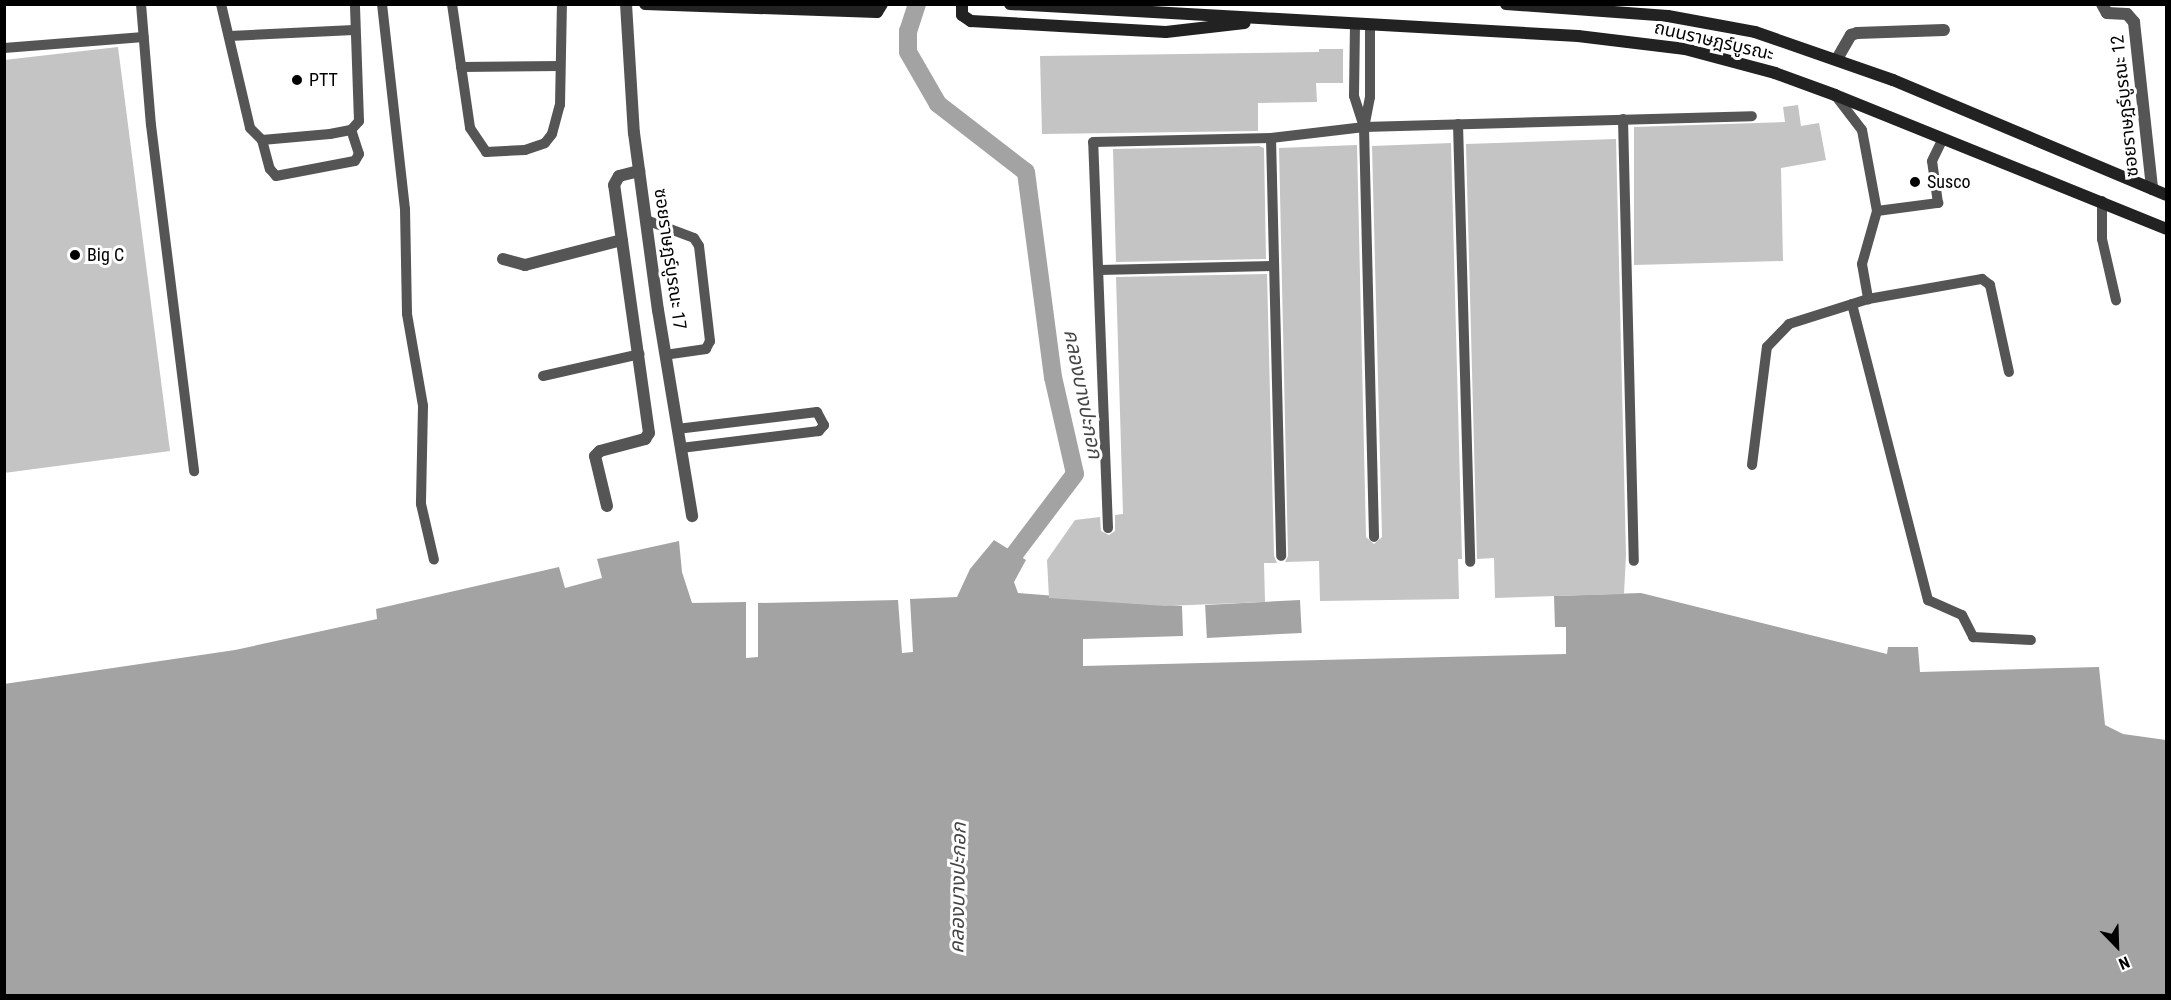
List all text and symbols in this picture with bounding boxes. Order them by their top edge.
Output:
street label: ถนนราษฎร์บูรณะ [1652,17,1776,65]
street label: ซอยราษฎร์บูรณะ 12 [2107,34,2143,178]
place label: PTT [309,69,338,91]
marker: PTT [290,73,304,87]
place label: Susco [1927,171,1971,193]
marker: Susco [1908,175,1922,189]
street label: ซอยราษฎร์บูรณะ 17 [649,187,691,331]
place label: Big C [87,244,124,266]
marker: Big C [68,248,82,262]
water label: คลองบางปะกอก [1059,327,1107,461]
water label: คลองบางปะกอก [945,822,971,954]
north arrow [2087,916,2147,976]
text: N [2116,952,2132,974]

